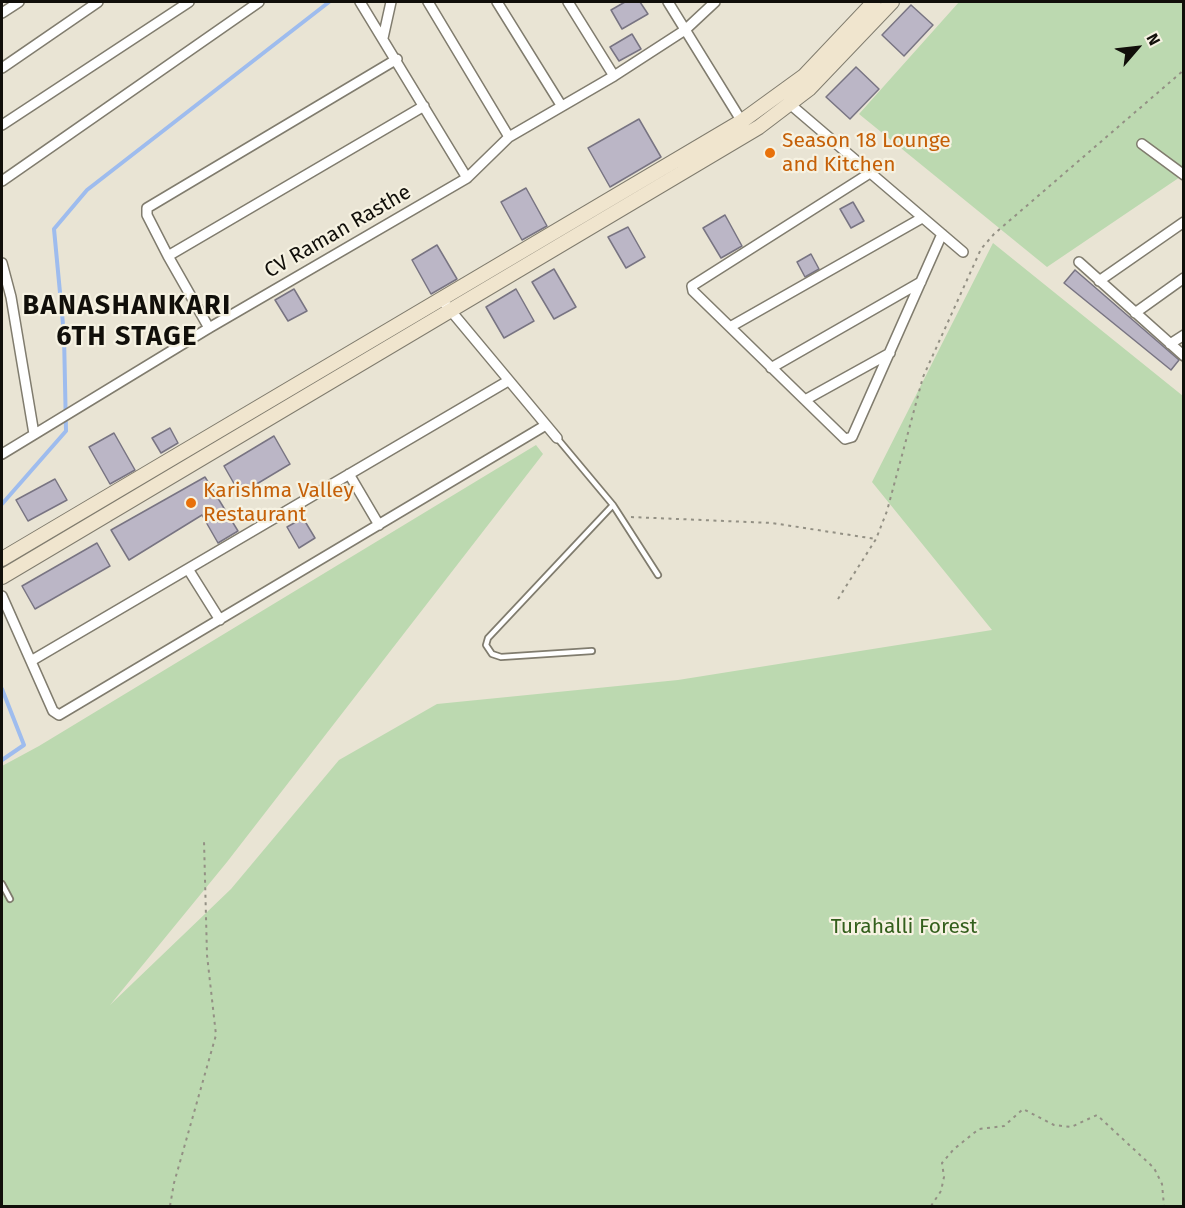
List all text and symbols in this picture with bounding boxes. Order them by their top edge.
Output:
north arrow [1107,18,1167,78]
text: N [1142,30,1164,48]
place label: Season 18 Lounge and Kitchen [782,128,951,178]
marker: Season 18 Lounge and Kitchen [763,146,777,160]
street label: CV Raman Rasthe [260,180,416,284]
district label: BANASHANKARI 6TH STAGE [22,290,232,353]
place label: Karishma Valley Restaurant [203,478,354,528]
marker: Karishma Valley Restaurant [184,496,198,510]
park label: Turahalli Forest [831,914,977,940]

